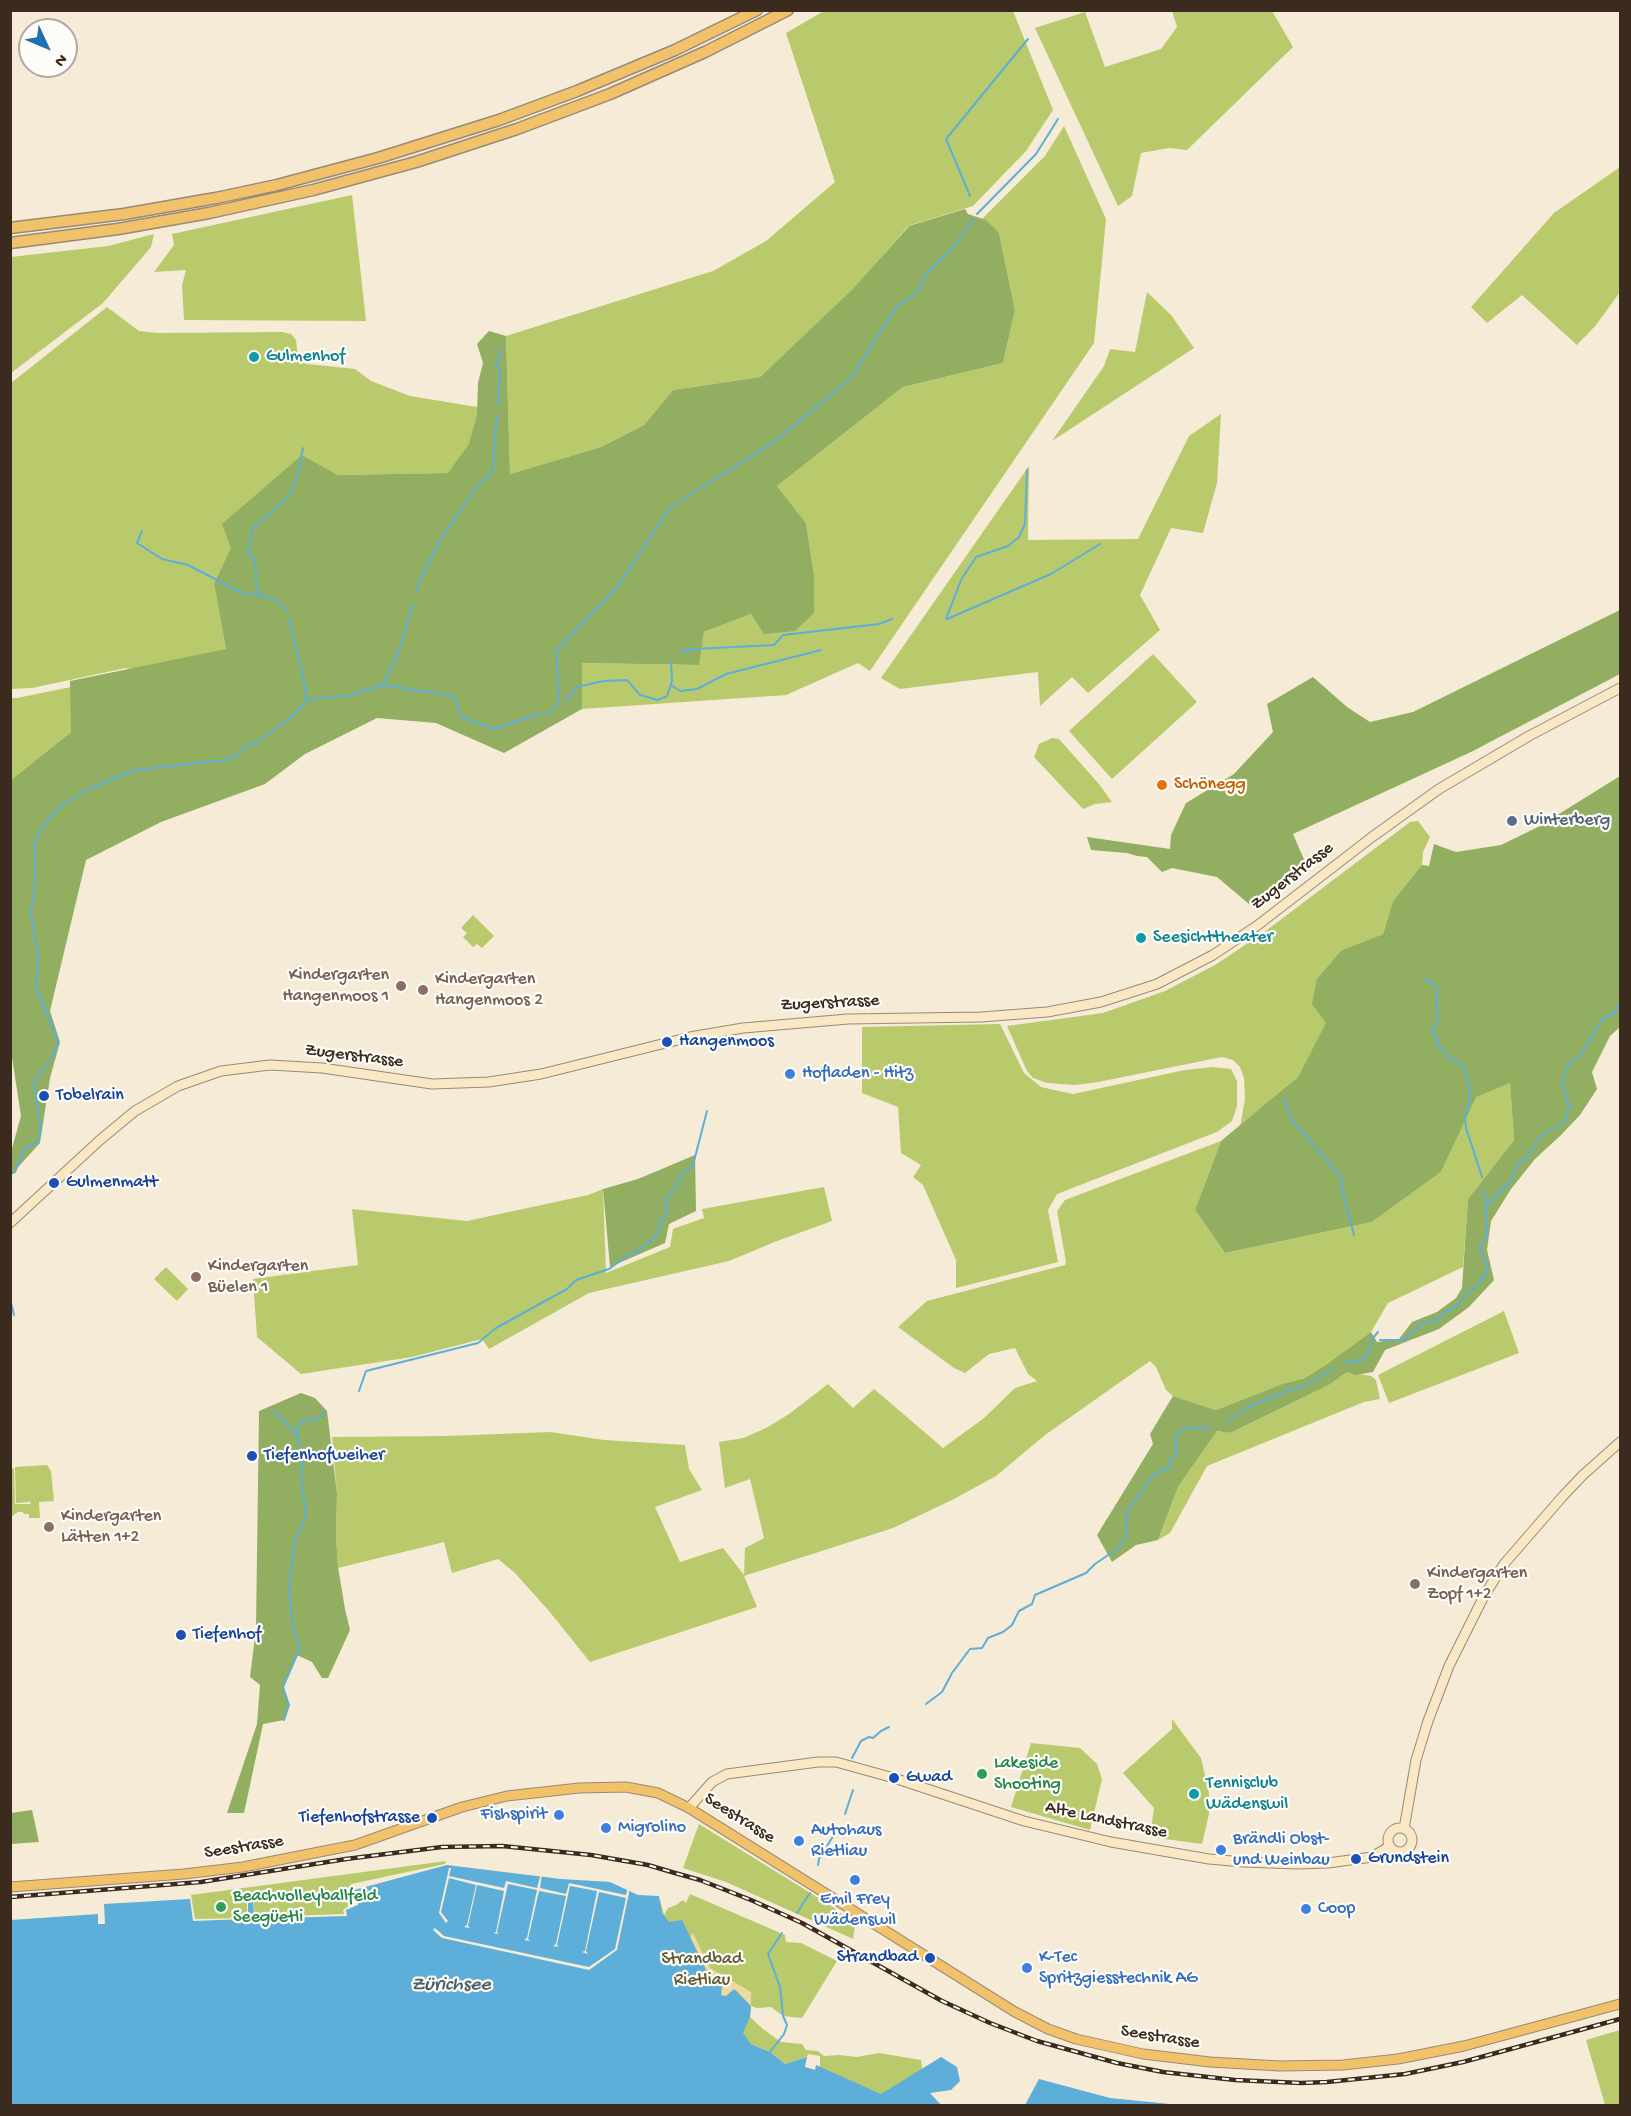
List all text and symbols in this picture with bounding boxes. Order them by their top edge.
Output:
north arrow [18,18,78,78]
text: N [49,49,70,70]
place label: Gulmenhof [266,346,345,368]
marker: Gulmenhof [247,350,261,364]
place label: Schönegg [1174,774,1246,796]
marker: Schönegg [1155,778,1169,792]
place label: Winterberg [1524,810,1610,832]
marker: Winterberg [1505,814,1519,828]
street label: Zugerstrasse [1247,838,1339,916]
place label: Seesichttheater [1153,927,1273,949]
marker: Seesichttheater [1134,931,1148,945]
place label: Kindergarten Hangenmoos 1 [282,965,389,1008]
place label: Kindergarten Hangenmoos 2 [435,969,543,1012]
marker: Kindergarten Hangenmoos 1 [394,979,408,993]
marker: Kindergarten Hangenmoos 2 [416,983,430,997]
street label: Zugerstrasse [780,991,880,1017]
place label: Hangenmoos [679,1031,774,1053]
marker: Hangenmoos [660,1035,674,1049]
street label: Zugerstrasse [304,1040,404,1074]
place label: Hofladen - Hitz [802,1063,913,1085]
marker: Hofladen - Hitz [783,1067,797,1081]
place label: Tobelrain [56,1085,124,1107]
marker: Tobelrain [37,1089,51,1103]
place label: Gulmenmatt [66,1172,158,1194]
marker: Gulmenmatt [47,1176,61,1190]
place label: Kindergarten Büelen 1 [208,1256,308,1298]
marker: Kindergarten Büelen 1 [189,1270,203,1284]
place label: Tiefenhofweiher [264,1445,384,1467]
marker: Tiefenhofweiher [245,1449,259,1463]
place label: Kindergarten Lätten 1+2 [61,1506,161,1549]
marker: Kindergarten Lätten 1+2 [42,1520,56,1534]
place label: Kindergarten Zopf 1+2 [1427,1563,1527,1606]
marker: Kindergarten Zopf 1+2 [1408,1577,1422,1591]
place label: Tiefenhof [193,1624,261,1646]
marker: Tiefenhof [174,1628,188,1642]
place label: Lakeside Shooting [994,1753,1061,1796]
place label: Gwad [906,1767,952,1789]
marker: Lakeside Shooting [975,1767,989,1781]
marker: Gwad [887,1771,901,1785]
place label: Tennisclub Wädenswil [1206,1773,1288,1816]
marker: Tennisclub Wädenswil [1187,1787,1201,1801]
street label: Seestrasse [699,1789,779,1849]
street label: Alte Landstrasse [1043,1798,1169,1844]
place label: Fishspirit [481,1804,547,1826]
place label: Tiefenhofstrasse [299,1807,420,1829]
marker: Fishspirit [552,1808,566,1822]
marker: Tiefenhofstrasse [425,1811,439,1825]
place label: Migrolino [618,1817,686,1839]
place label: Autohaus Rietliau [811,1820,881,1862]
marker: Migrolino [599,1821,613,1835]
place label: Brändli Obst- und Weinbau [1233,1829,1330,1872]
street label: Seestrasse [203,1831,285,1865]
marker: Autohaus Rietliau [792,1834,806,1848]
marker: Brändli Obst- und Weinbau [1214,1843,1228,1857]
place label: Grundstein [1368,1848,1449,1870]
marker: Grundstein [1349,1852,1363,1866]
marker: Emil Frey Wädenswil [848,1873,862,1887]
place label: Beachvolleyballfeld Seegüetli [233,1886,377,1928]
place label: Emil Frey Wädenswil [814,1889,896,1932]
place label: Coop [1318,1898,1355,1920]
marker: Beachvolleyballfeld Seegüetli [214,1900,228,1914]
marker: Coop [1299,1902,1313,1916]
place label: Strandbad [837,1947,918,1969]
place label: K-Tec Spritzgiesstechnik AG [1039,1947,1198,1990]
park label: Strandbad Rietliau [661,1949,743,1992]
marker: Strandbad [923,1951,937,1965]
marker: K-Tec Spritzgiesstechnik AG [1020,1961,1034,1975]
water label: Zürichsee [411,1974,491,1998]
street label: Seestrasse [1119,2021,1201,2055]

